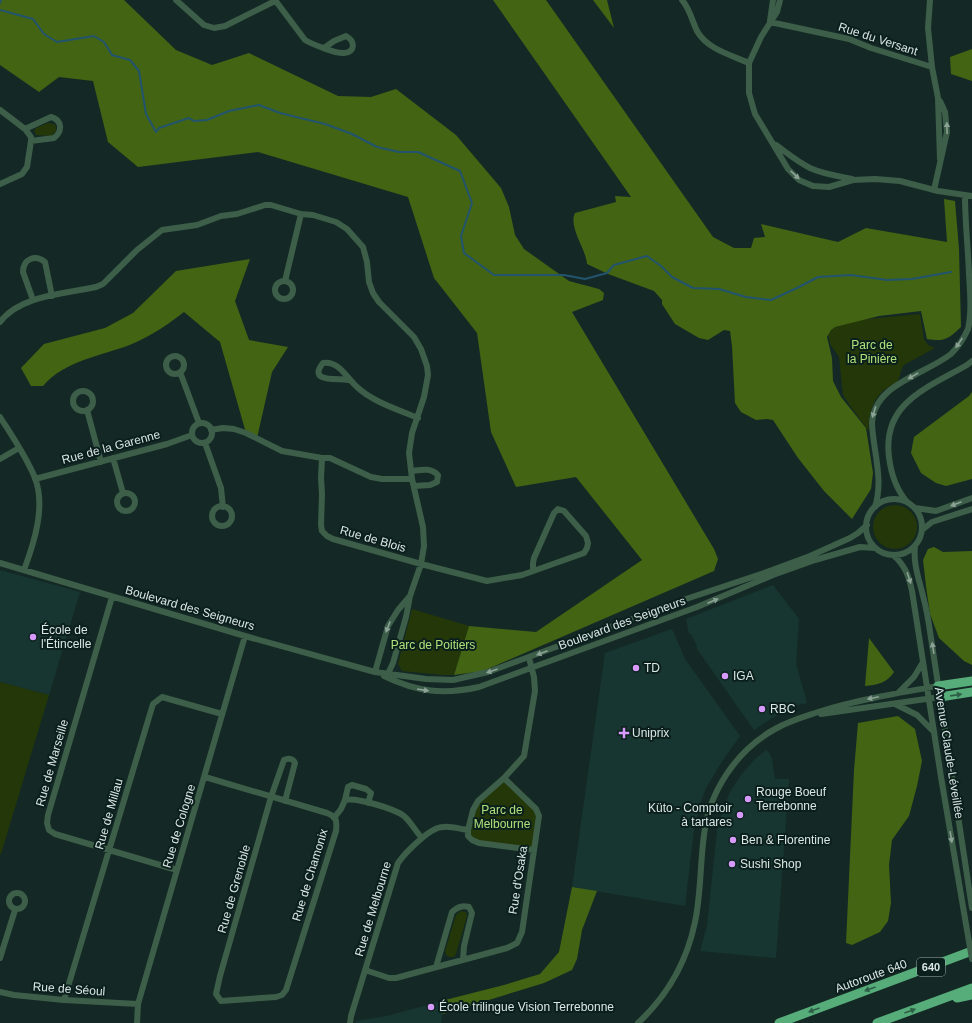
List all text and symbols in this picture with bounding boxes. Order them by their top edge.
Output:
street label: Rue du Versant [836,20,920,59]
one-way arrow [943,122,950,134]
one-way arrow [790,171,800,180]
park label: Parc de la Pinière [847,338,897,366]
one-way arrow [955,338,963,348]
one-way arrow [907,373,919,380]
one-way arrow [871,406,877,418]
street label: Rue de la Garenne [60,427,162,467]
one-way arrow [950,502,962,508]
street label: Rue de Blois [338,523,408,555]
one-way arrow [906,573,912,585]
street label: Boulevard des Seigneurs [124,583,256,633]
street label: Boulevard des Seigneurs [557,593,687,653]
one-way arrow [707,597,719,603]
place label: École de l'Étincelle [41,622,92,651]
one-way arrow [385,622,391,634]
marker: École de l'Étincelle [28,632,38,642]
park label: Parc de Poitiers [391,638,475,652]
one-way arrow [930,642,936,654]
one-way arrow [535,650,547,656]
place label: TD [644,661,660,675]
marker: TD [631,663,641,673]
one-way arrow [486,668,498,674]
place label: IGA [733,669,754,683]
marker: IGA [720,671,730,681]
street label: Avenue Claude-Léveillée [932,686,966,820]
one-way arrow [417,687,429,693]
one-way arrow [950,692,962,698]
one-way arrow [866,696,879,702]
place label: RBC [770,702,796,716]
marker: RBC [757,704,767,714]
street label: Rue de Marseille [33,717,71,808]
place label: Uniprix [632,726,669,740]
marker: Uniprix [619,728,629,738]
street label: Rue de Millau [92,777,126,851]
street label: Rue de Cologne [160,782,198,870]
place label: Rouge Boeuf Terrebonne [756,785,827,813]
marker: Rouge Boeuf Terrebonne [743,794,753,804]
place label: Küto - Comptoir à tartares [648,801,732,829]
park label: Parc de Melbourne [474,803,531,831]
marker: Küto - Comptoir à tartares [735,810,745,820]
street label: Rue de Chamonix [289,827,331,923]
one-way arrow [948,831,954,843]
place label: Ben & Florentine [741,833,831,847]
marker: Ben & Florentine [728,835,738,845]
street label: Rue de Grenoble [215,843,253,935]
street label: Rue d'Osaka [506,845,530,915]
place label: Sushi Shop [740,857,802,871]
street label: Rue de Melbourne [352,859,394,958]
marker: Sushi Shop [727,859,737,869]
street label: Autoroute 640 [833,956,909,995]
road number: 640 [917,958,945,976]
street label: Rue de Séoul [32,979,106,999]
one-way arrow [863,987,875,993]
place label: École trilingue Vision Terrebonne [439,999,614,1014]
marker: École trilingue Vision Terrebonne [426,1002,436,1012]
one-way arrow [808,1007,820,1013]
one-way arrow [905,1007,917,1013]

